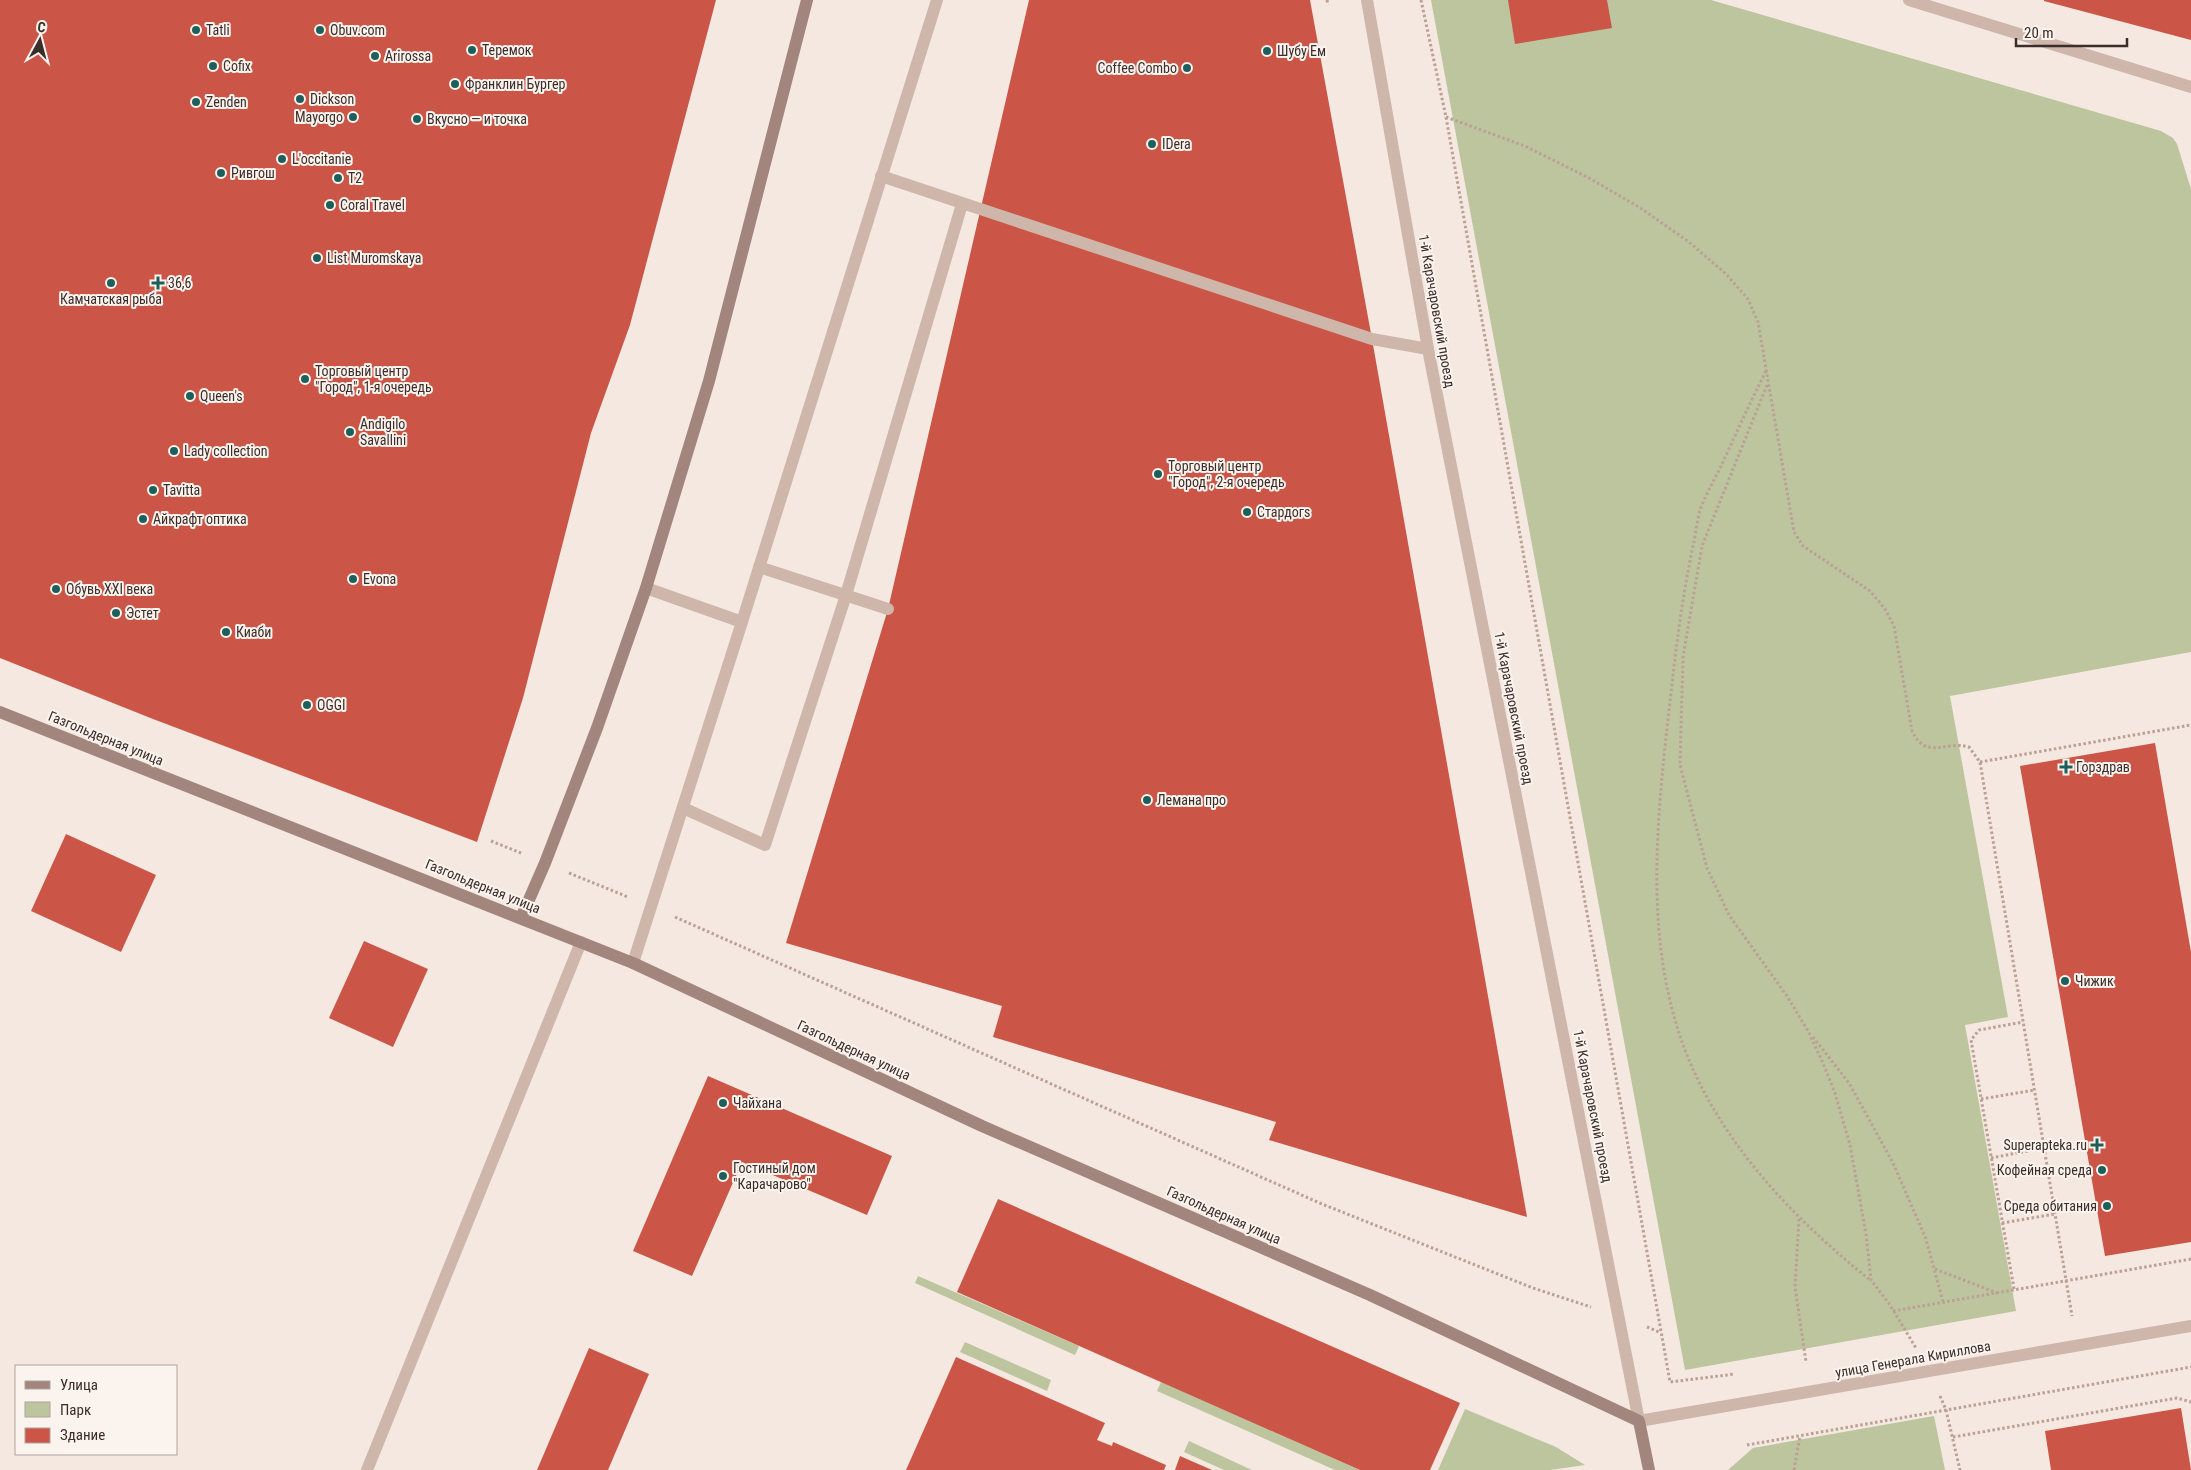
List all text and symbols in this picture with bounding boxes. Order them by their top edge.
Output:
north arrow [15,15,65,65]
scale bar [2016,15,2127,47]
text: С [37,19,47,36]
place label: Tatli [206,22,230,38]
place label: Obuv.com [330,22,385,38]
marker: Tatli [190,24,202,36]
marker: Obuv.com [314,24,326,36]
text: 20 m [2024,24,2054,42]
place label: Теремок [482,42,532,58]
place label: Шубу Ем [1277,43,1326,59]
marker: Теремок [466,44,478,56]
marker: Шубу Ем [1261,45,1273,57]
place label: Arirossa [385,48,431,64]
marker: Arirossa [369,50,381,62]
place label: Cofix [223,58,251,74]
marker: Cofix [207,60,219,72]
place label: Coffee Combo [1098,60,1177,76]
marker: Coffee Combo [1181,62,1193,74]
place label: Франклин Бургер [465,76,566,92]
marker: Франклин Бургер [449,78,461,90]
place label: Dickson [310,91,354,107]
marker: Dickson [294,93,306,105]
place label: Zenden [206,94,247,110]
marker: Zenden [190,96,202,108]
place label: Mayorgo [295,109,343,125]
marker: Mayorgo [347,111,359,123]
place label: Вкусно — и точка [427,111,527,127]
marker: Вкусно — и точка [411,113,423,125]
place label: IDera [1162,136,1191,152]
marker: IDera [1146,138,1158,150]
place label: L'occitanie [292,151,352,167]
marker: L'occitanie [276,153,288,165]
place label: Ривгош [231,165,275,181]
marker: Ривгош [215,167,227,179]
place label: T2 [348,170,362,186]
marker: T2 [332,172,344,184]
place label: Coral Travel [340,197,405,213]
marker: Coral Travel [324,199,336,211]
street label: 1-й Карачаровский проезд [1416,233,1458,389]
place label: List Muromskaya [327,250,421,266]
marker: List Muromskaya [311,252,323,264]
place label: 36,6 [168,275,192,291]
marker: Камчатская рыба [105,277,117,289]
marker: 36,6 [152,277,164,289]
place label: Камчатская рыба [60,291,162,307]
place label: Торговый центр "Город", 1-я очередь [315,363,432,395]
marker: Торговый центр "Город", 1-я очередь [299,373,311,385]
place label: Queen's [200,388,243,404]
marker: Queen's [184,390,196,402]
place label: Andigilo Savallini [360,416,406,448]
marker: Andigilo Savallini [344,426,356,438]
place label: Lady collection [184,443,267,459]
marker: Lady collection [168,445,180,457]
place label: Торговый центр "Город", 2-я очередь [1168,458,1285,490]
marker: Торговый центр "Город", 2-я очередь [1152,468,1164,480]
place label: Tavitta [163,482,200,498]
marker: Tavitta [147,484,159,496]
place label: Стардогs [1257,504,1310,520]
marker: Стардогs [1241,506,1253,518]
place label: Айкрафт оптика [153,511,247,527]
marker: Айкрафт оптика [137,513,149,525]
place label: Evona [363,571,396,587]
marker: Evona [347,573,359,585]
place label: Обувь XXI века [66,581,153,597]
marker: Обувь XXI века [50,583,62,595]
place label: Эстет [126,605,159,621]
marker: Эстет [110,607,122,619]
place label: Киаби [236,624,271,640]
marker: Киаби [220,626,232,638]
street label: 1-й Карачаровский проезд [1491,630,1537,786]
place label: OGGI [317,697,345,713]
marker: OGGI [301,699,313,711]
street label: Газгольдерная улица [46,708,166,768]
place label: Горздрав [2076,759,2130,775]
marker: Горздрав [2060,761,2072,773]
place label: Лемана про [1157,792,1226,808]
marker: Лемана про [1141,794,1153,806]
street label: Газгольдерная улица [423,856,543,916]
place label: Чижик [2075,973,2114,989]
marker: Чижик [2059,975,2071,987]
street label: Газгольдерная улица [795,1017,913,1083]
street label: 1-й Карачаровский проезд [1570,1028,1616,1184]
place label: Чайхана [733,1095,782,1111]
marker: Чайхана [717,1097,729,1109]
place label: Superapteka.ru [2003,1137,2087,1153]
marker: Superapteka.ru [2091,1139,2103,1151]
place label: Гостиный дом "Карачарово" [733,1160,816,1192]
place label: Кофейная среда [1997,1162,2092,1178]
marker: Кофейная среда [2096,1164,2108,1176]
marker: Гостиный дом "Карачарово" [717,1170,729,1182]
street label: Газгольдерная улица [1165,1183,1283,1247]
place label: Среда обитания [2004,1198,2097,1214]
marker: Среда обитания [2101,1200,2113,1212]
street label: улица Генерала Кириллова [1834,1337,1992,1381]
legend [15,1365,178,1455]
text: Улица [60,1376,98,1394]
text: Парк [60,1401,91,1419]
text: Здание [60,1426,105,1444]

